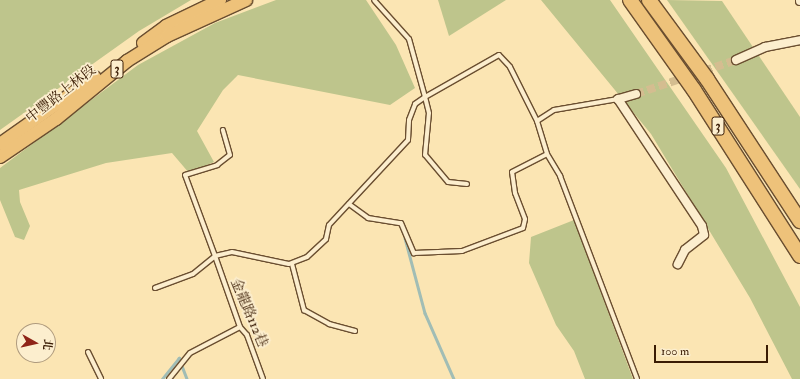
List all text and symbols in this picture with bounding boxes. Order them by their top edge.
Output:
road number: 3 [110,58,124,80]
street label: 中豐路上林段 [23,62,99,126]
road number: 3 [711,115,725,137]
street label: 金龍路112巷 [227,276,271,350]
north arrow [16,323,56,363]
scale bar [656,337,770,363]
text: 北 [40,338,55,351]
text: 100 m [661,344,689,359]

